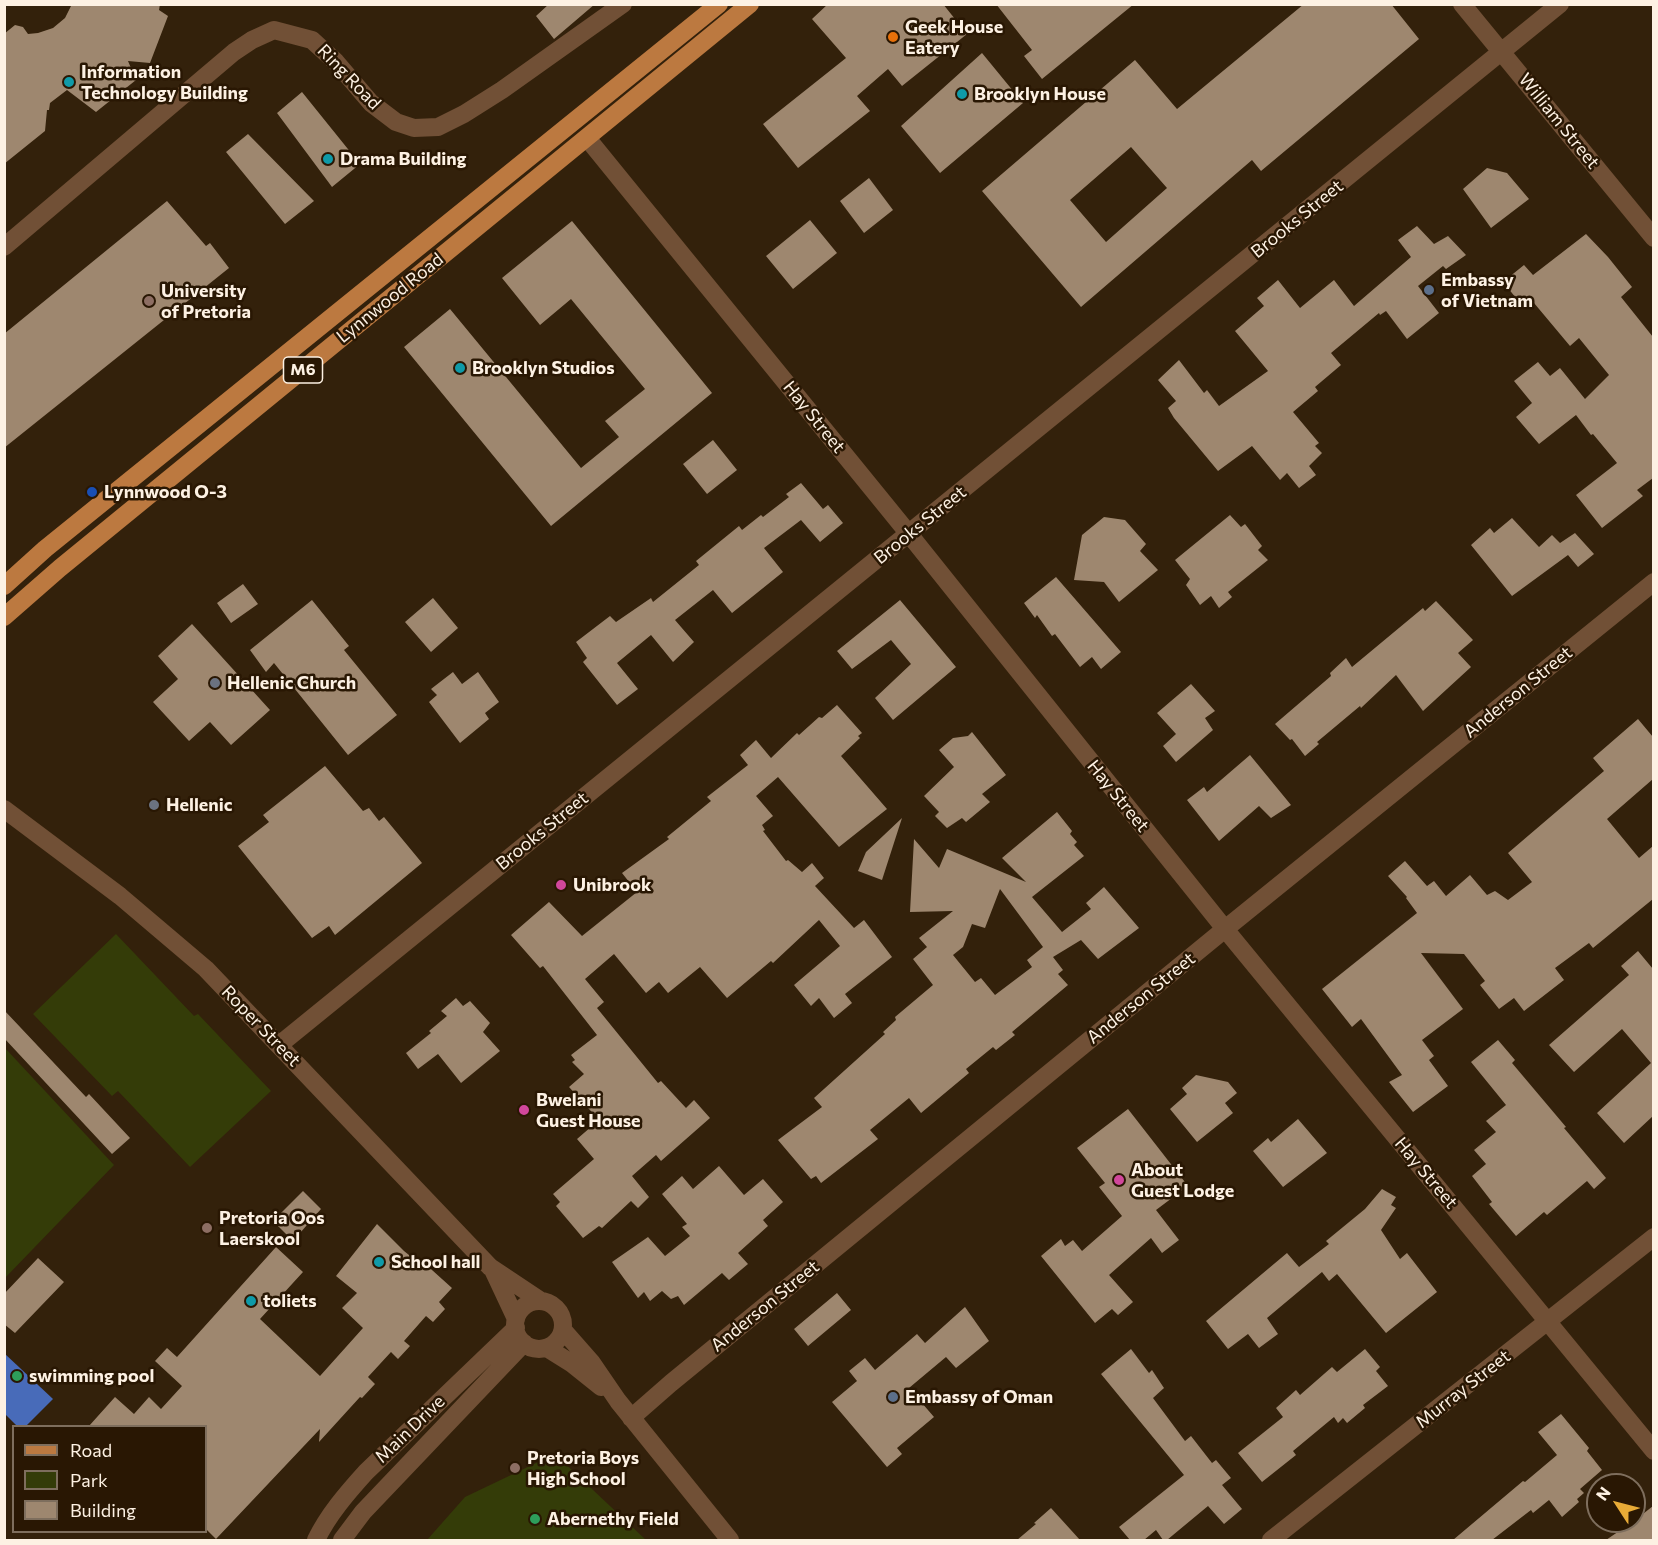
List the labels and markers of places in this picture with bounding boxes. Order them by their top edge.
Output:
place label: Geek House Eatery [905,16,1003,58]
marker: Geek House Eatery [886,30,900,44]
place label: Information Technology Building [81,61,248,104]
marker: Information Technology Building [62,75,76,89]
place label: Brooklyn House [974,83,1106,105]
marker: Brooklyn House [955,87,969,101]
place label: Drama Building [340,148,467,170]
marker: Drama Building [321,152,335,166]
place label: Embassy of Vietnam [1441,269,1533,312]
place label: University of Pretoria [161,280,251,322]
marker: Embassy of Vietnam [1422,283,1436,297]
marker: University of Pretoria [142,294,156,308]
place label: Brooklyn Studios [472,357,615,379]
marker: Brooklyn Studios [453,361,467,375]
place label: Lynnwood O-3 [104,481,227,503]
marker: Lynnwood O-3 [85,485,99,499]
place label: Hellenic Church [227,672,356,694]
marker: Hellenic Church [208,676,222,690]
place label: Hellenic [166,794,232,816]
marker: Hellenic [147,798,161,812]
place label: Unibrook [573,874,651,896]
marker: Unibrook [554,878,568,892]
place label: Bwelani Guest House [536,1089,641,1132]
marker: Bwelani Guest House [517,1103,531,1117]
place label: About Guest Lodge [1131,1159,1234,1202]
marker: About Guest Lodge [1112,1173,1126,1187]
place label: Pretoria Oos Laerskool [219,1207,325,1250]
marker: Pretoria Oos Laerskool [200,1221,214,1235]
place label: School hall [391,1251,481,1273]
marker: School hall [372,1255,386,1269]
place label: toliets [263,1290,317,1312]
marker: toliets [244,1294,258,1308]
place label: swimming pool [29,1365,154,1387]
marker: swimming pool [10,1369,24,1383]
place label: Embassy of Oman [905,1386,1053,1408]
marker: Embassy of Oman [886,1390,900,1404]
place label: Pretoria Boys High School [527,1447,639,1490]
marker: Pretoria Boys High School [508,1461,522,1475]
place label: Abernethy Field [547,1508,679,1530]
marker: Abernethy Field [528,1512,542,1526]

